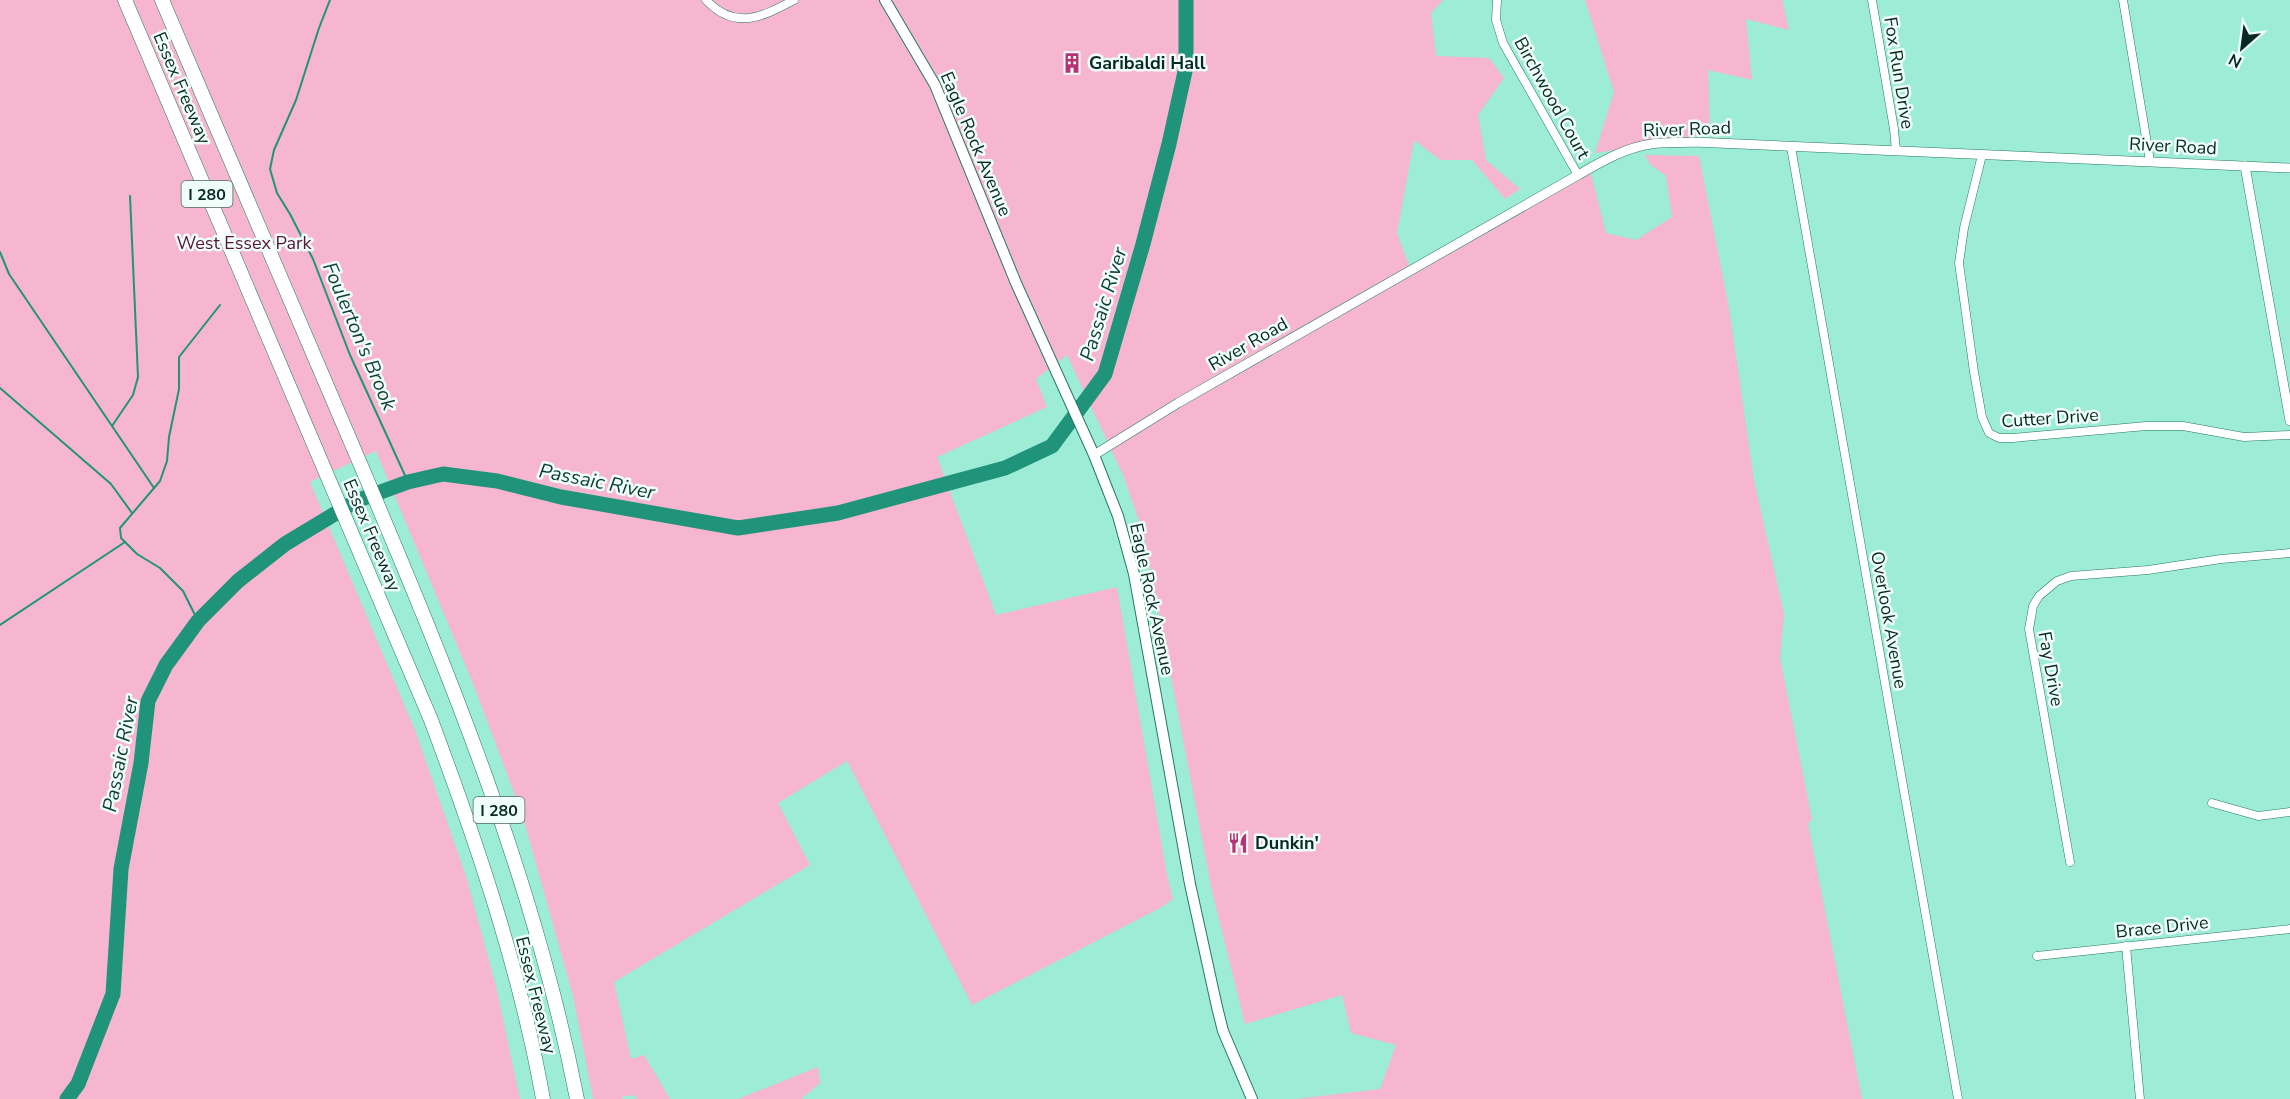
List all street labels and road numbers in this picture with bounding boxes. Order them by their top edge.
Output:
street label: Fox Run Drive [1878,15,1920,131]
street label: Essex Freeway [148,28,217,149]
street label: Birchwood Court [1509,33,1596,164]
street label: Eagle Rock Avenue [935,68,1017,220]
street label: River Road [1643,115,1731,143]
street label: River Road [2128,132,2218,160]
road number: I 280 [182,181,232,207]
street label: River Road [1204,312,1292,376]
street label: Cutter Drive [2000,403,2100,433]
street label: Essex Freeway [338,475,407,596]
street label: Eagle Rock Avenue [1124,521,1180,677]
street label: Overlook Avenue [1865,549,1913,691]
street label: Fay Drive [2033,630,2069,708]
road number: I 280 [474,797,524,823]
street label: Brace Drive [2114,910,2210,944]
street label: Essex Freeway [510,934,562,1057]

